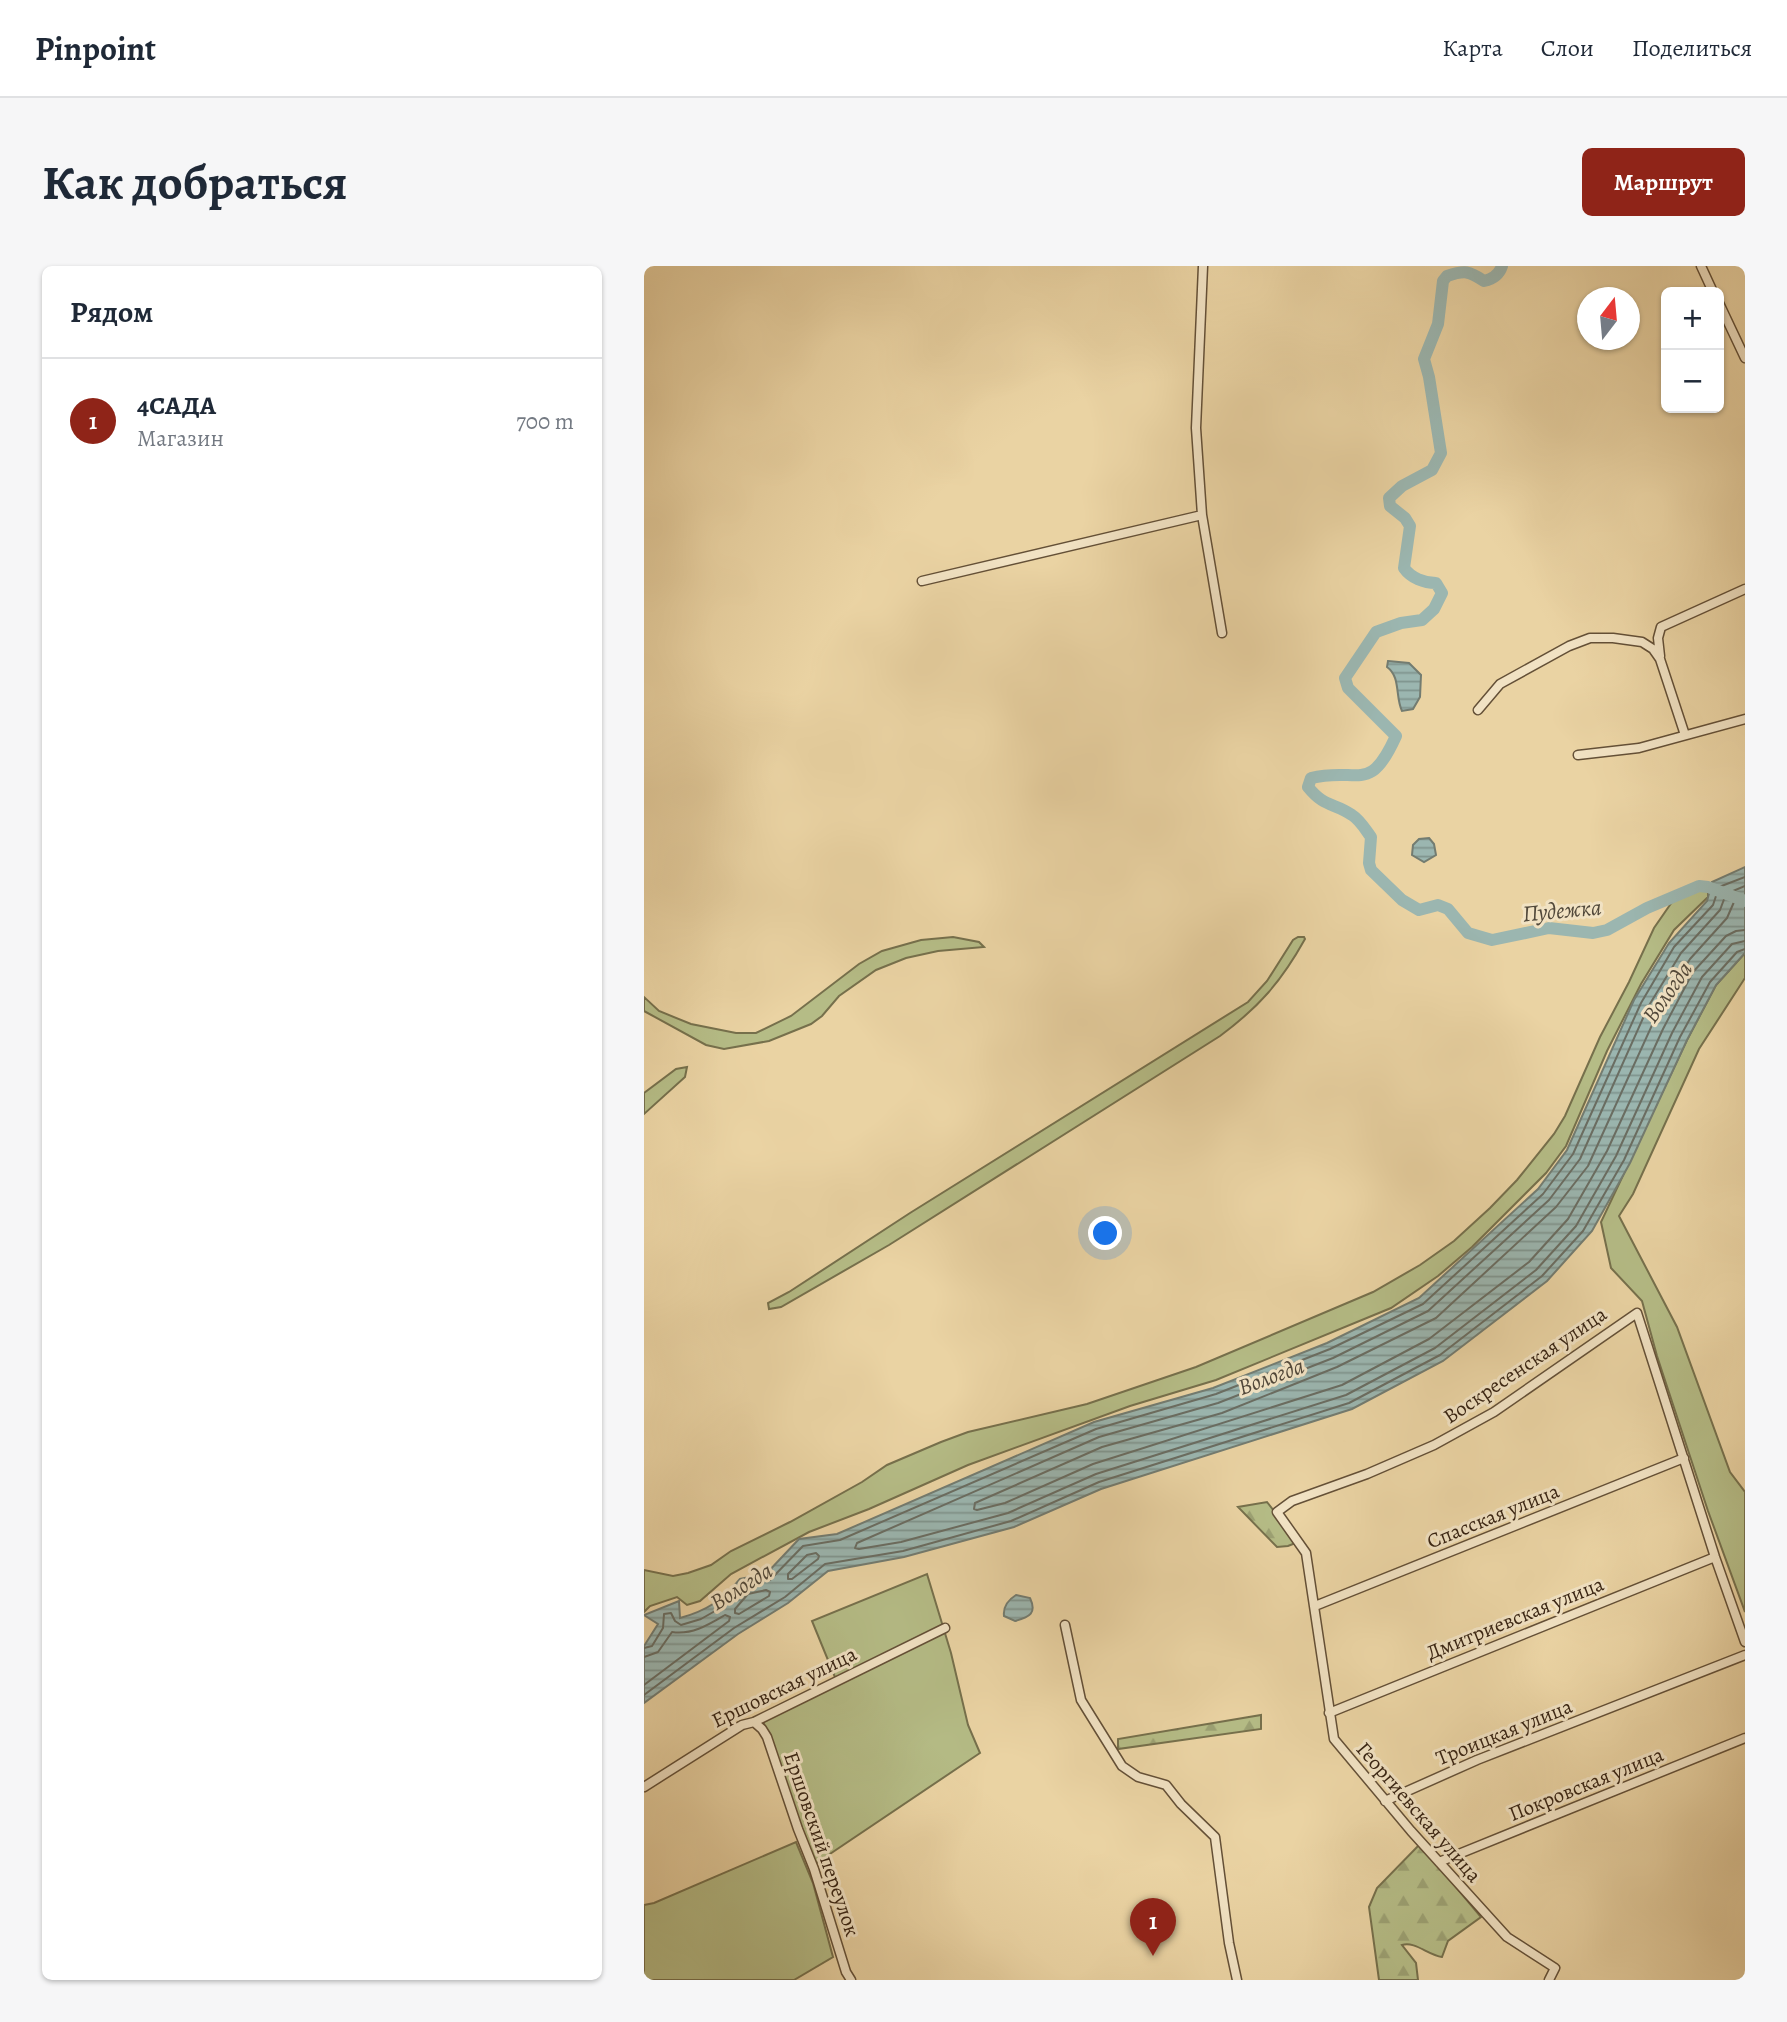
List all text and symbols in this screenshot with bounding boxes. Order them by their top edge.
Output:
text: Pinpoint [35,26,156,71]
text: Карта [1442,32,1503,64]
text: Слои [1541,32,1594,64]
text: Поделиться [1632,32,1752,64]
button: Маршрут [1582,148,1745,216]
text: Как добраться [42,149,348,216]
north arrow [1577,287,1640,350]
map controls [1661,287,1724,413]
button: + [1661,287,1724,350]
text: Рядом [70,292,153,332]
button: − [1661,350,1724,413]
text: 4САДА [137,388,216,423]
text: 1 [89,406,97,437]
text: 700 m [516,406,574,437]
text: Магазин [137,423,224,454]
water label: Пудежка [1521,892,1603,929]
water label: Вологда [1635,955,1700,1029]
your location [1088,1216,1122,1250]
street label: Воскресенская улица [1438,1300,1612,1430]
water label: Вологда [1234,1350,1309,1403]
street label: Спасская улица [1423,1477,1564,1555]
water label: Вологда [704,1555,779,1618]
street label: Дмитриевская улица [1422,1569,1608,1666]
street label: Ершовская улица [707,1640,862,1734]
street label: Троицкая улица [1432,1692,1577,1772]
street label: Георгиевская улица [1350,1736,1488,1889]
street label: Покровская улица [1504,1740,1668,1828]
street label: Ершовский переулок [777,1748,867,1940]
pin: 1 [1130,1898,1176,1956]

